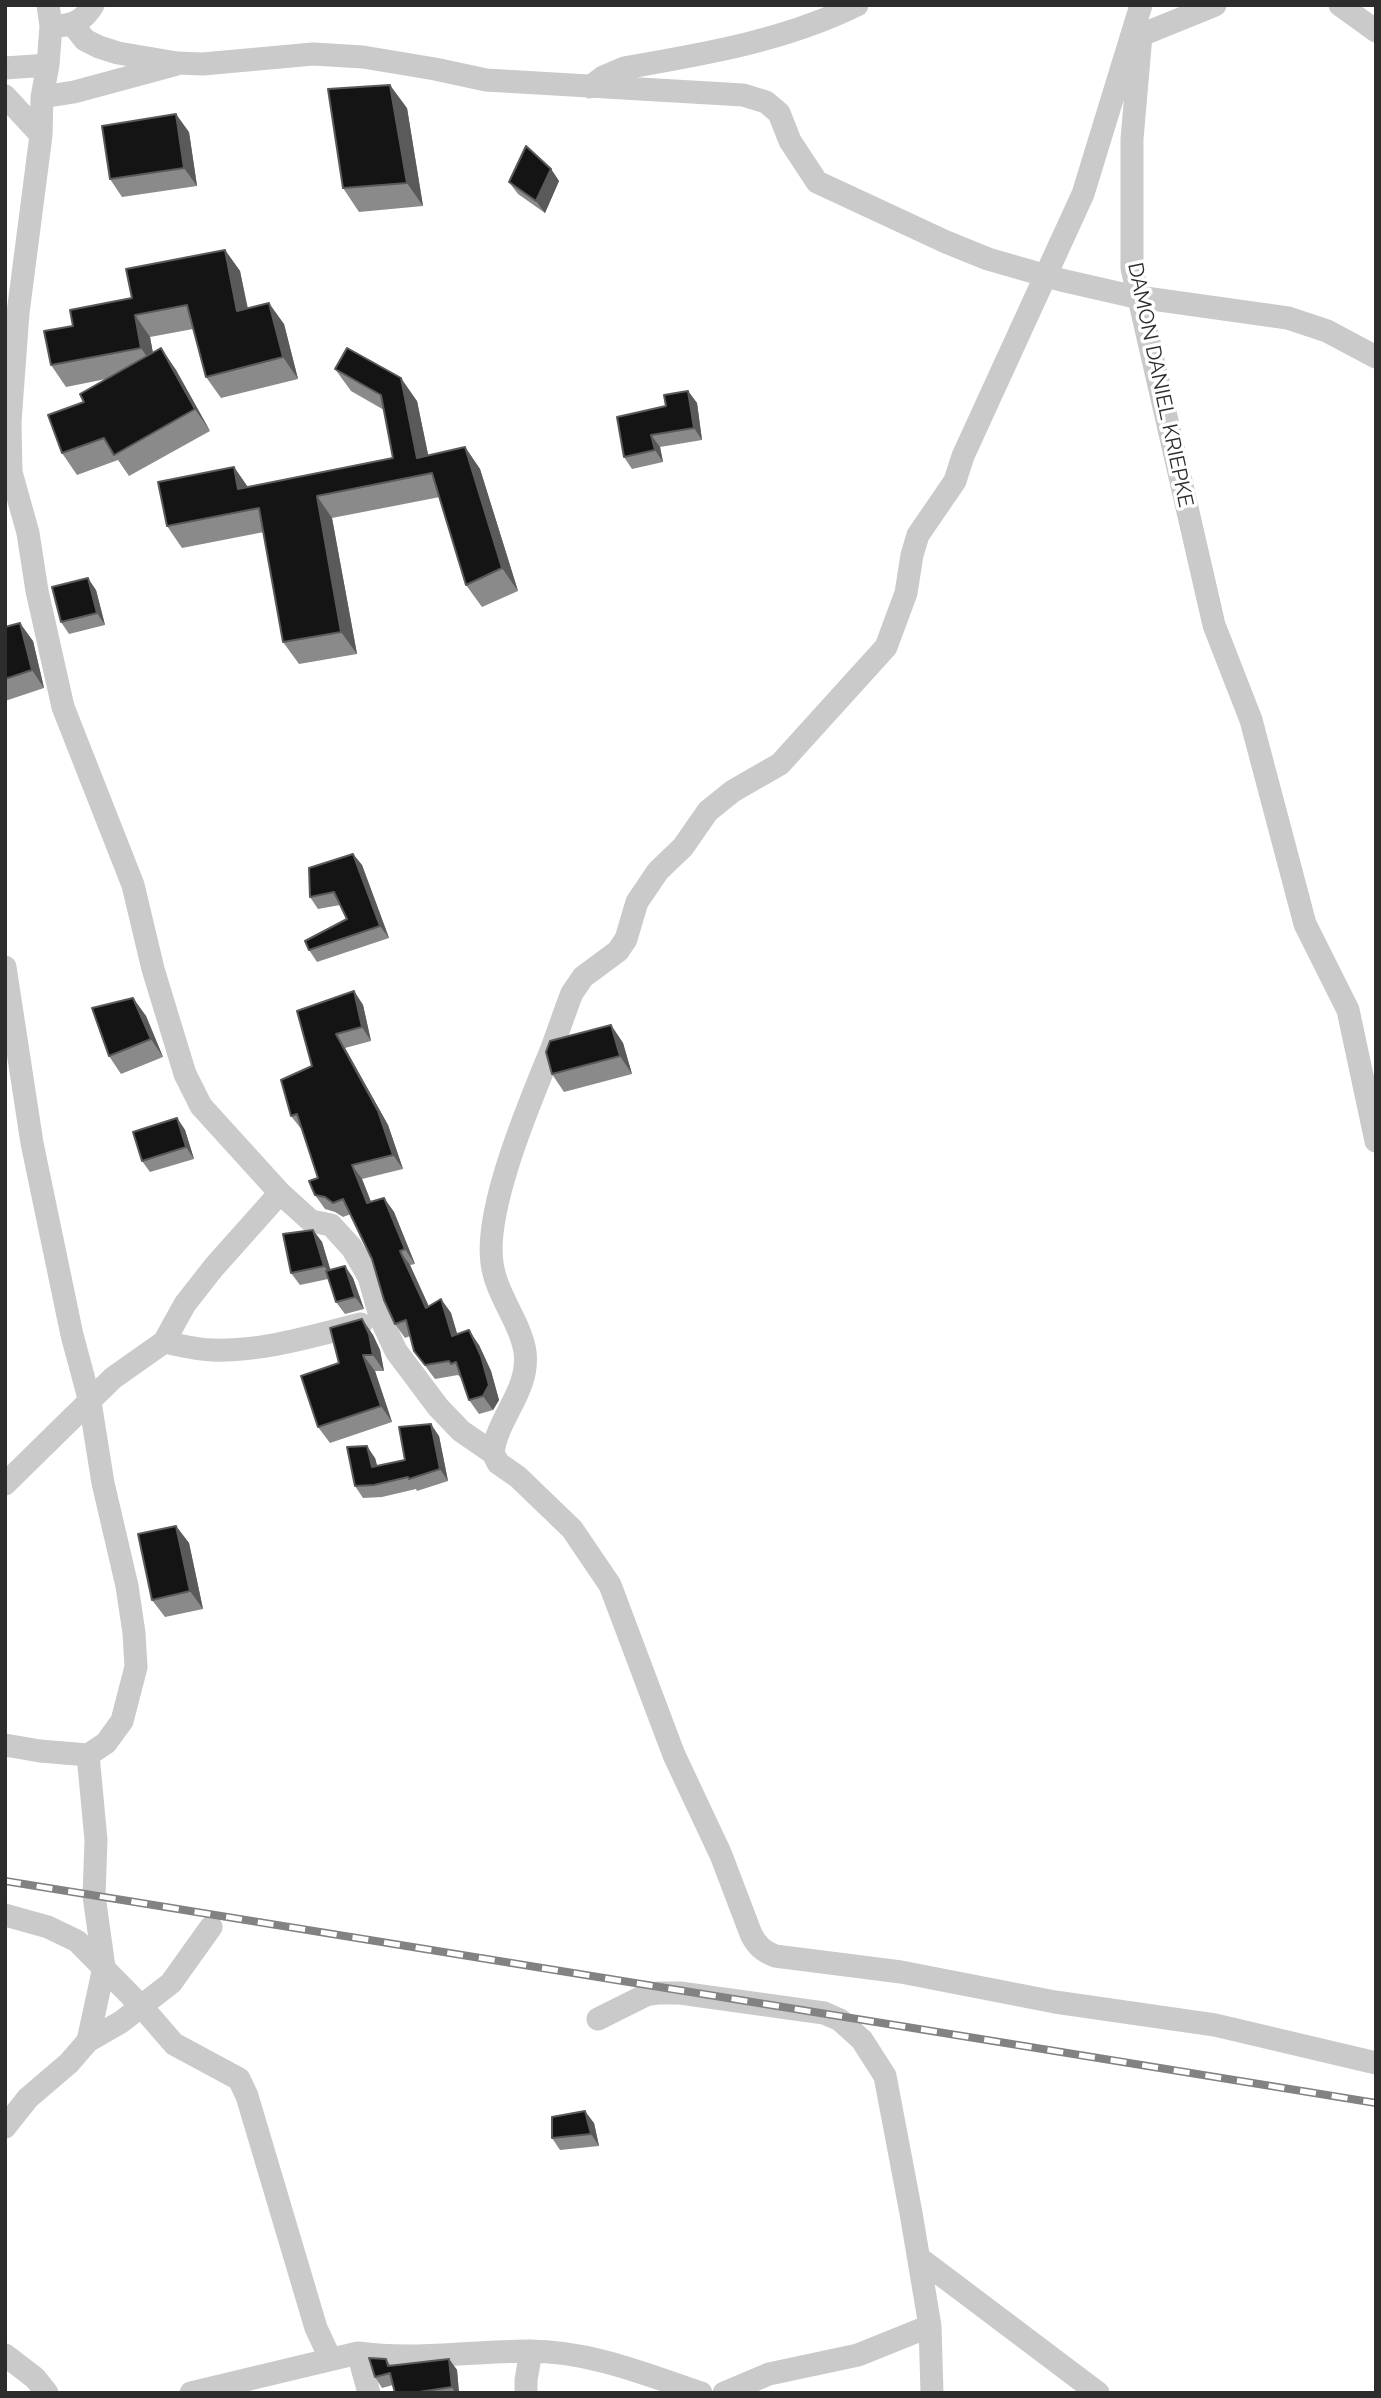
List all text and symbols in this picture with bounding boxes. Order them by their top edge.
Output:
street label: DAMON DANIEL KRIEPKE [1122,260,1198,510]

